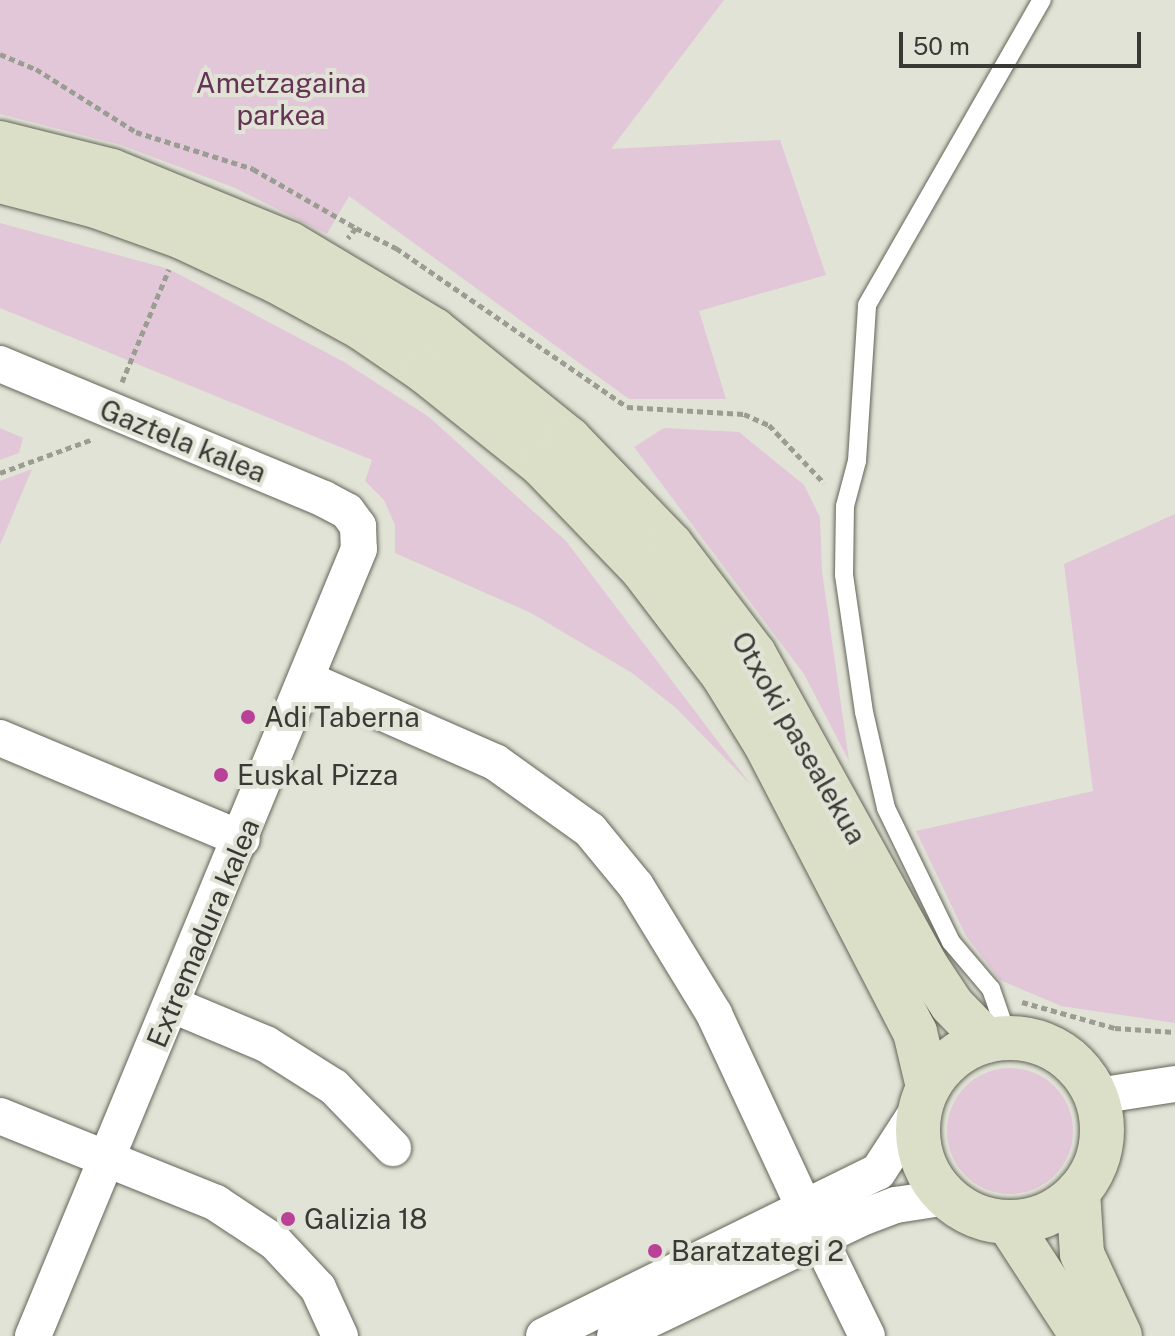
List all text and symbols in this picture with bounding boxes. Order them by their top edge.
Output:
scale bar [903,16,1145,66]
text: 50 m [913,32,970,60]
park label: Ametzagaina parkea [196,66,366,132]
street label: Gaztela kalea [95,392,271,490]
street label: Otxoki pasealekua [724,626,874,850]
place label: Adi Taberna [264,700,420,734]
marker: Adi Taberna [239,708,257,726]
place label: Euskal Pizza [237,758,398,792]
marker: Euskal Pizza [212,766,230,784]
street label: Extremadura kalea [140,814,266,1052]
place label: Galizia 18 [304,1202,427,1236]
marker: Galizia 18 [279,1210,297,1228]
place label: Baratzategi 2 [671,1234,844,1268]
marker: Baratzategi 2 [646,1242,664,1260]

